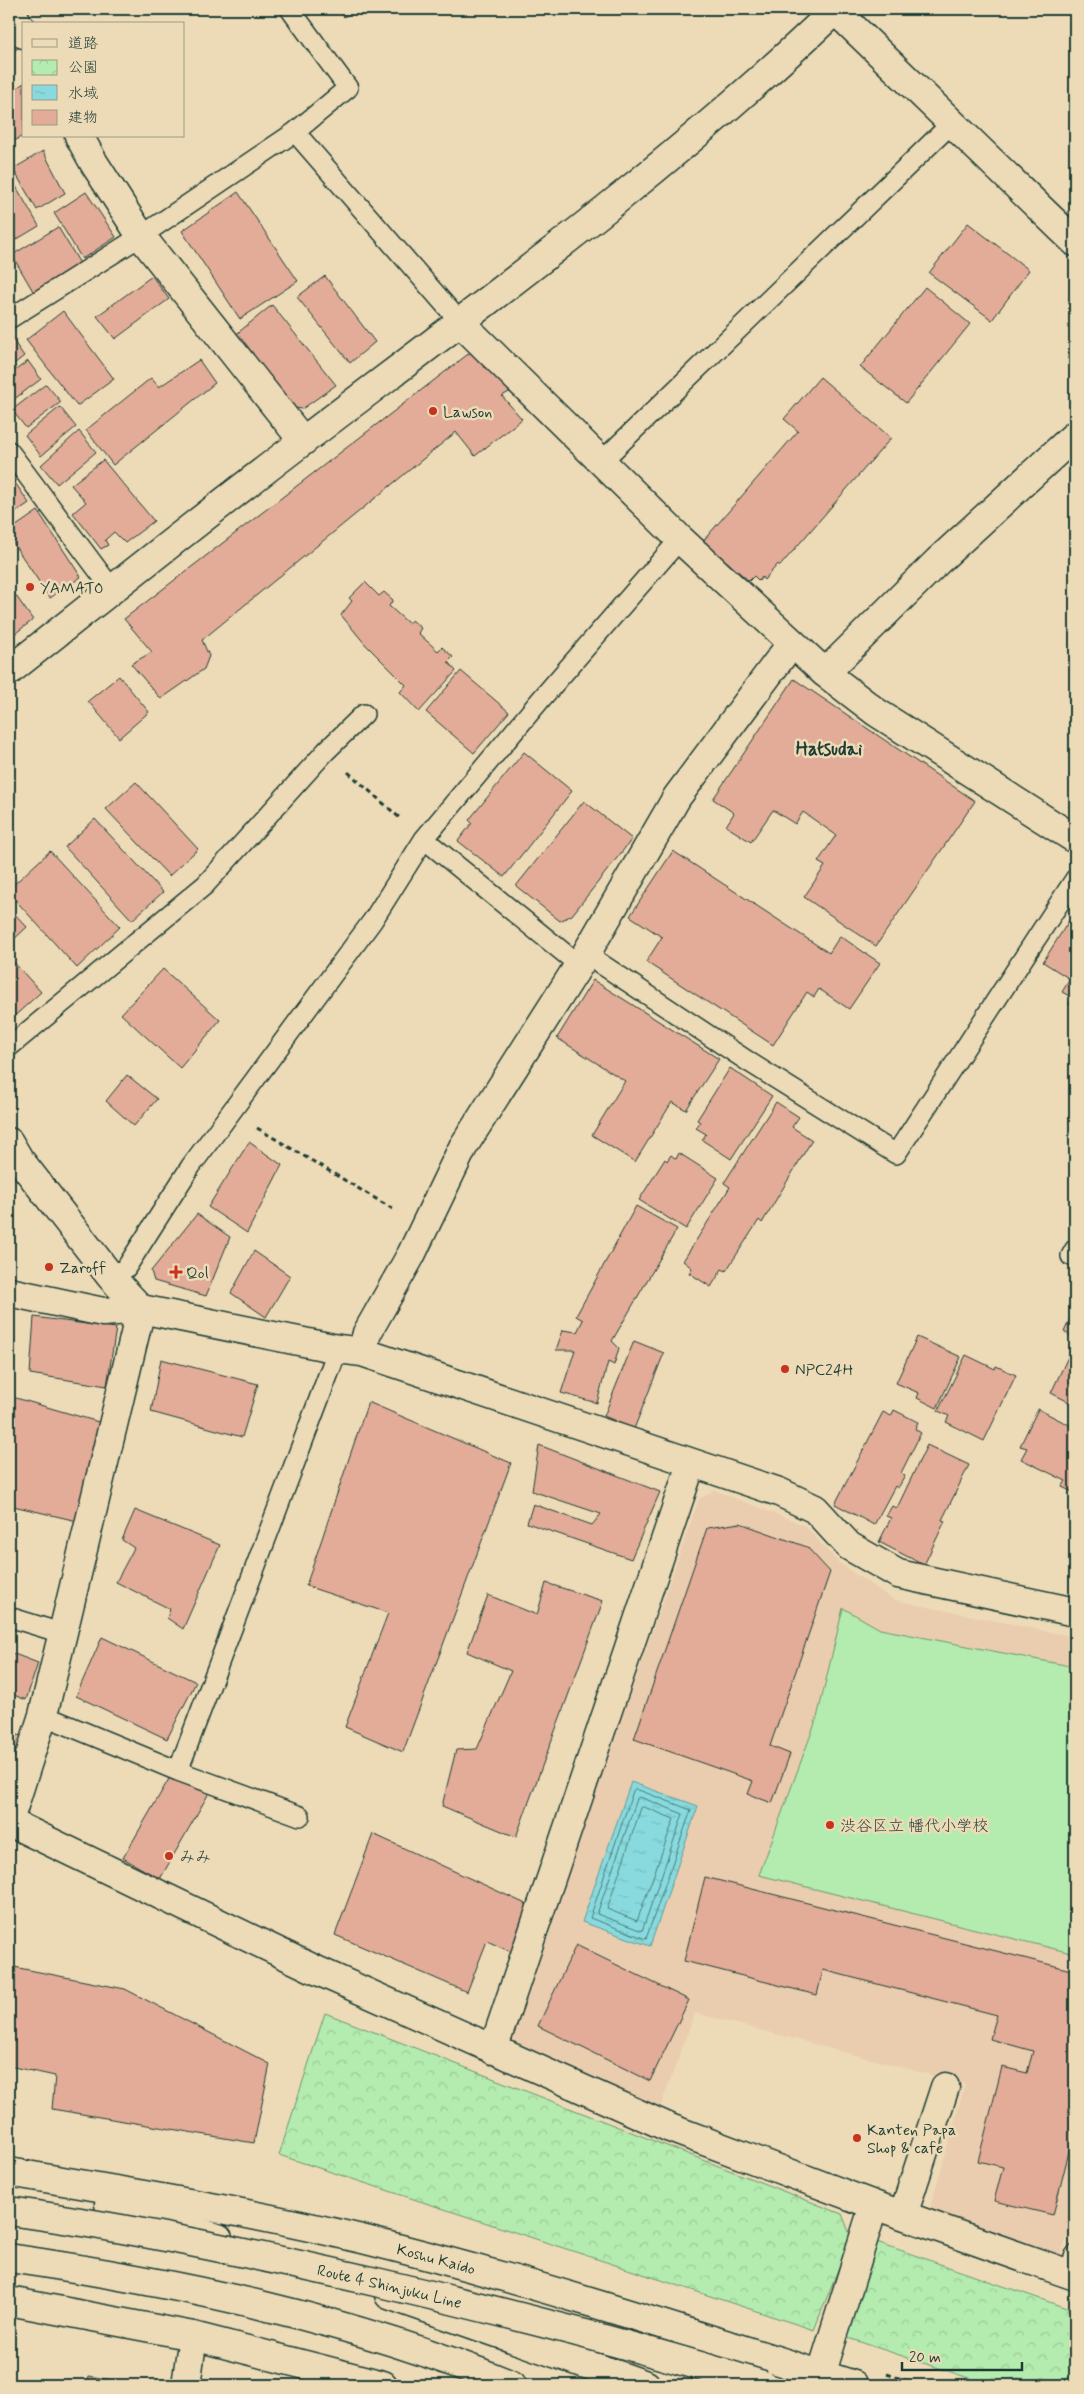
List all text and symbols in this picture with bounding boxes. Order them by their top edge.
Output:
legend [22,22,185,138]
text: 道路 [68,34,98,54]
text: 公園 [68,58,98,78]
text: 水域 [68,84,98,104]
text: 建物 [68,108,98,128]
place label: Lawson [443,402,492,423]
marker: Lawson [427,405,439,417]
place label: YAMATO [40,578,103,599]
marker: YAMATO [24,581,36,593]
district label: Hatsudai [796,737,862,762]
place label: Zaroff [59,1258,106,1279]
marker: Zaroff [43,1261,55,1273]
place label: Qol [186,1263,209,1284]
marker: Qol [170,1266,182,1278]
place label: NPC24H [795,1360,853,1381]
marker: NPC24H [779,1363,791,1375]
place label: 渋谷区立 幡代小学校 [840,1816,988,1837]
marker: 渋谷区立 幡代小学校 [824,1819,836,1831]
place label: みみ [179,1847,211,1868]
marker: みみ [163,1850,175,1862]
place label: Kanten Papa Shop & cafe [867,2120,956,2159]
marker: Kanten Papa Shop & cafe [851,2132,863,2144]
street label: Koshu Kaido [394,2239,478,2280]
street label: Route 4 Shinjuku Line [315,2260,464,2314]
scale bar [902,2339,1022,2371]
text: 20 m [909,2348,941,2368]

